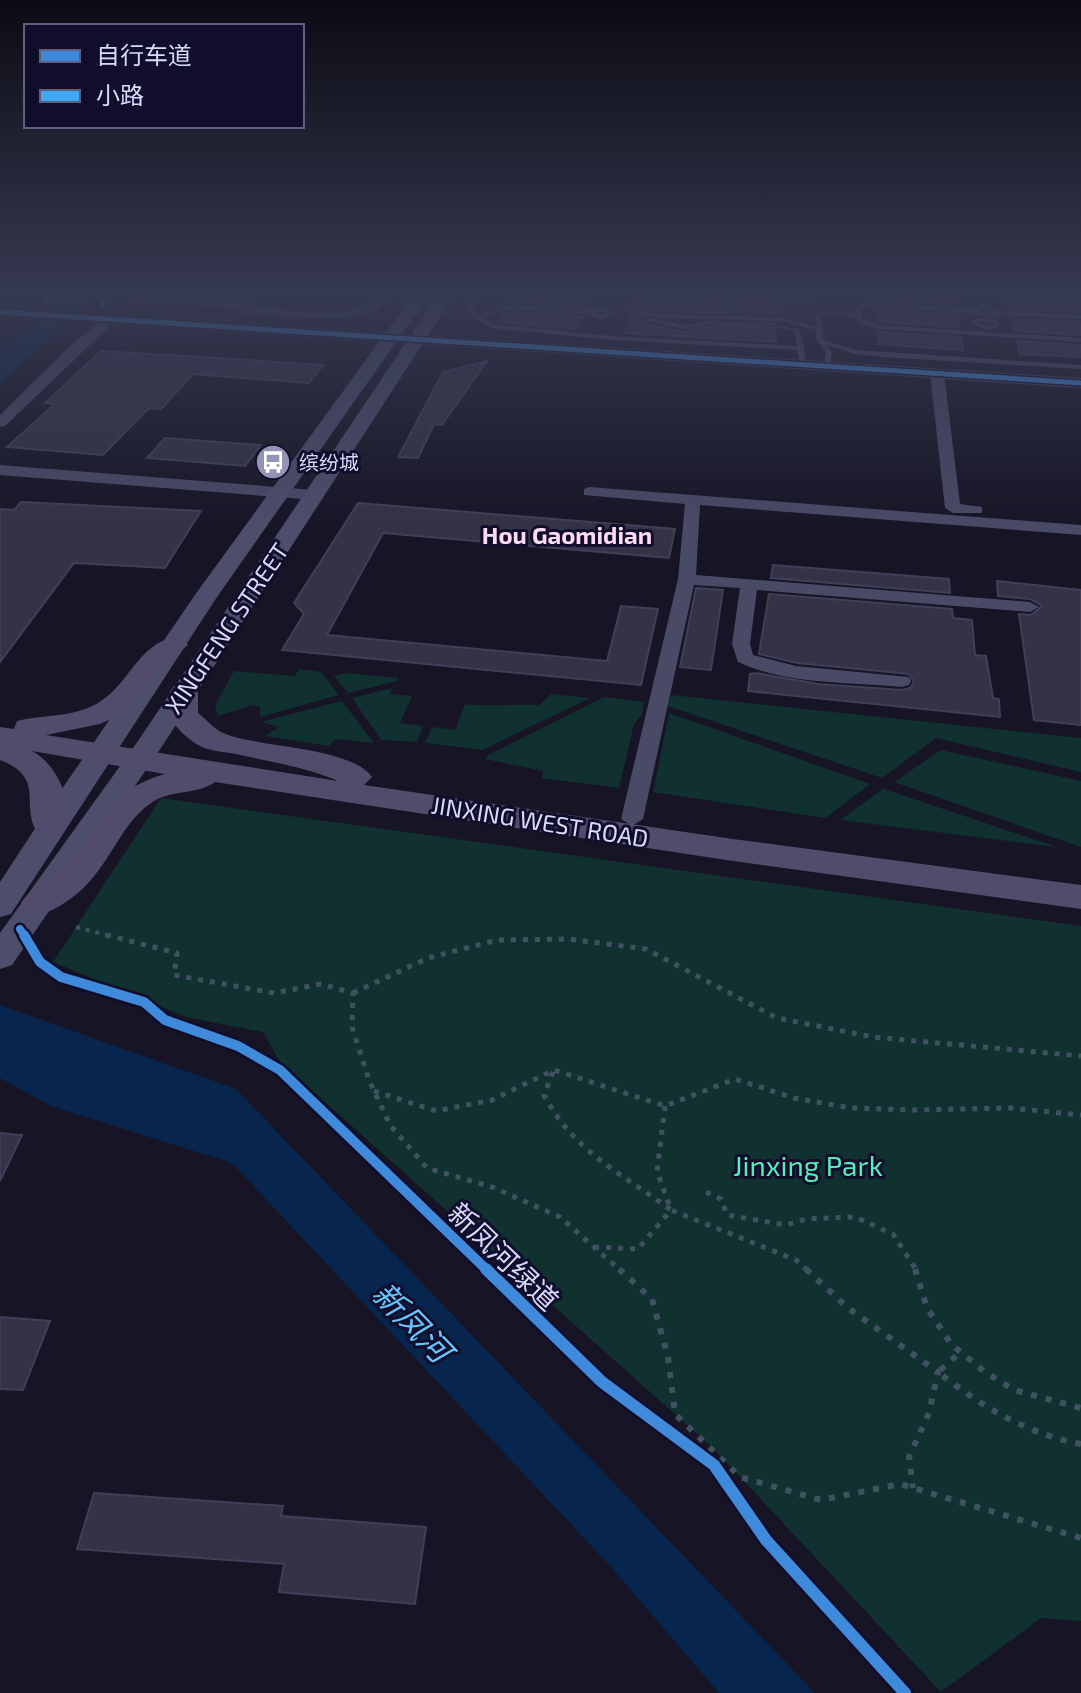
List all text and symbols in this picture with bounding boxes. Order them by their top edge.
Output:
legend [24,24,304,128]
text: 自行车道 [96,40,192,69]
text: 小路 [96,80,144,109]
bus stop icon: 缤纷城 [254,443,292,481]
place label: 缤纷城 [299,450,359,474]
district label: Hou Gaomidian [482,520,652,549]
street label: XINGFENG STREET [158,537,294,719]
street label: JINXING WEST ROAD [429,790,651,852]
park label: Jinxing Park [733,1148,883,1182]
street label: 新凤河绿道 [442,1195,566,1317]
water label: 新凤河 [366,1273,464,1373]

